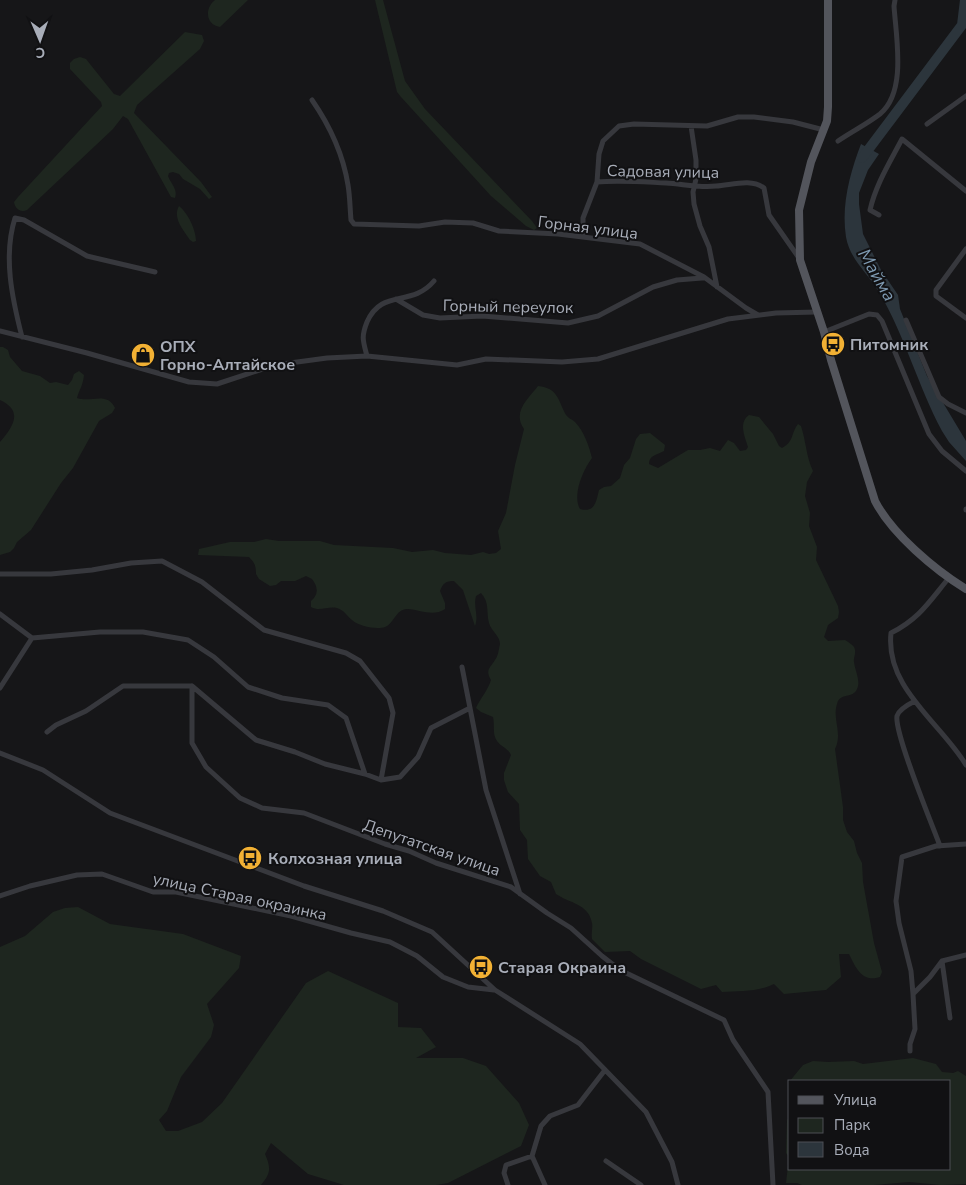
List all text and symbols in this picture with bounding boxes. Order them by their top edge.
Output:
north arrow [15,15,65,65]
text: С [35,43,46,62]
street label: Садовая улица [607,160,719,184]
street label: Горная улица [537,211,639,245]
water label: Майма [852,244,902,306]
street label: Горный переулок [443,295,574,319]
bus stop icon: Питомник [820,331,846,357]
place label: Питомник [850,334,929,356]
place label: ОПХ Горно-Алтайское [160,336,295,376]
shop icon: ОПХ Горно-Алтайское [130,342,156,368]
street label: Депутатская улица [360,814,503,882]
bus stop icon: Колхозная улица [237,845,263,871]
place label: Колхозная улица [268,848,402,870]
street label: улица Старая окраинка [151,868,329,926]
bus stop icon: Старая Окраина [468,954,494,980]
place label: Старая Окраина [498,957,626,979]
legend [788,1080,951,1170]
text: Улица [833,1090,877,1110]
text: Парк [834,1115,870,1135]
text: Вода [834,1140,870,1160]

